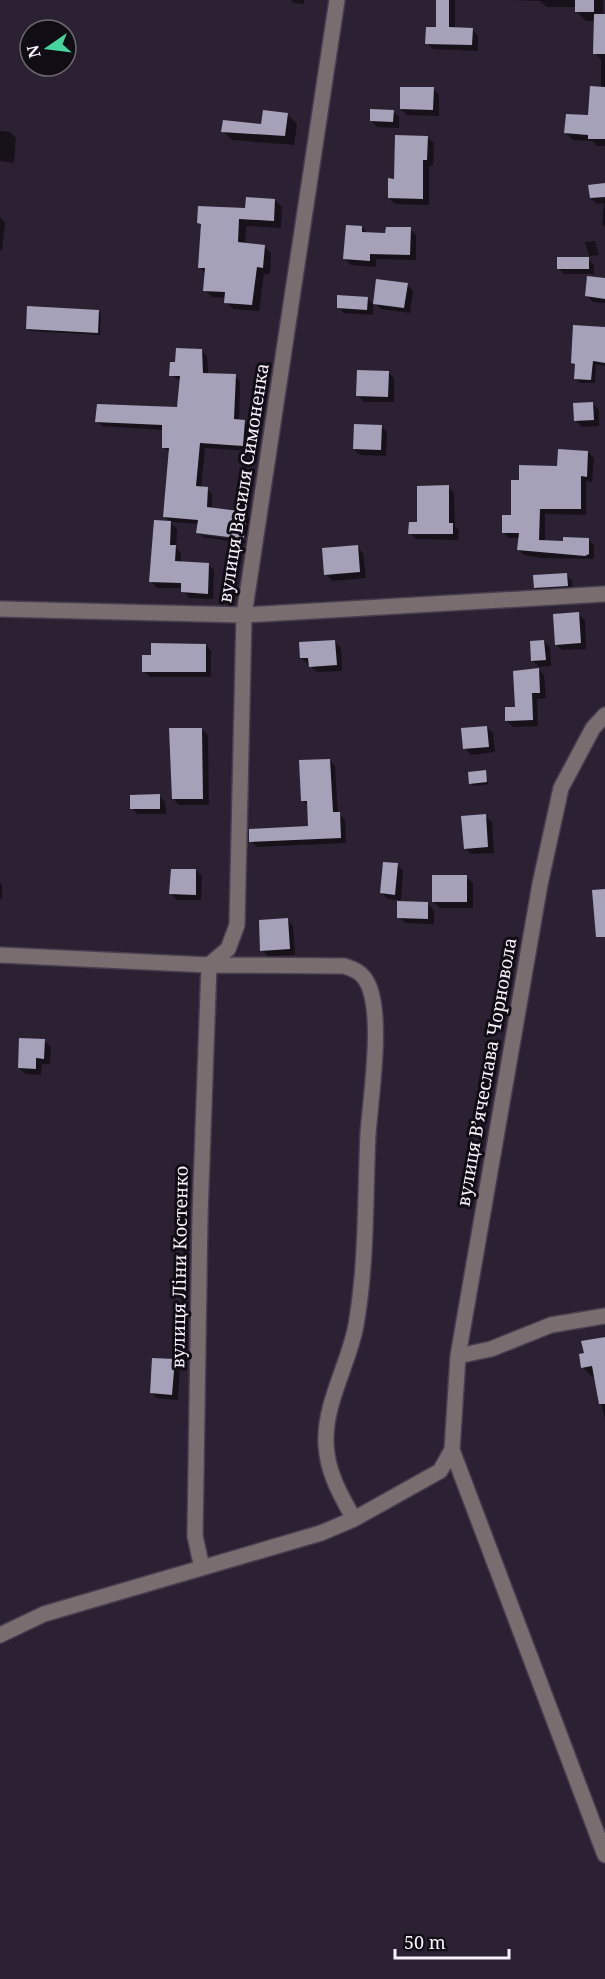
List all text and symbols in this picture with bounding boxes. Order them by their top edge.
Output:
north arrow [18,18,78,78]
text: N [21,42,46,60]
street label: вулиця Василя Симоненка [212,361,274,604]
street label: вулиця Вʼячеслава Чорновола [451,936,521,1208]
street label: вулиця Ліни Костенко [165,1165,193,1369]
scale bar [395,1922,509,1960]
text: 50 m [404,1930,446,1954]

